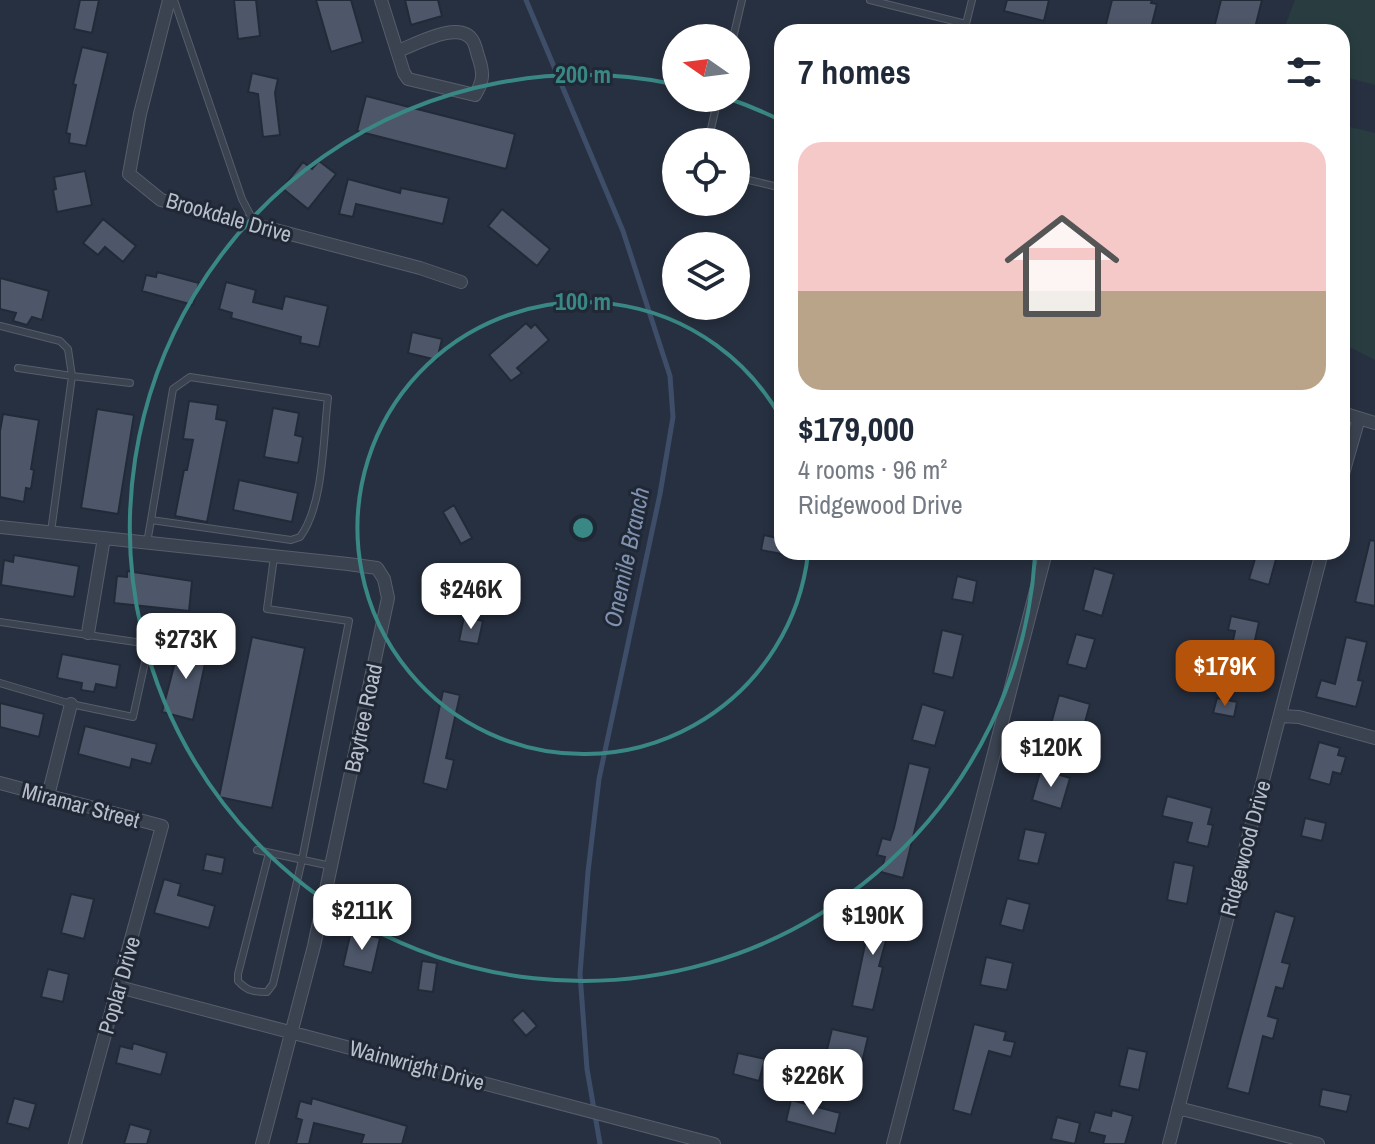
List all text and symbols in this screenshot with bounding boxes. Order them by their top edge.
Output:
north arrow [662,24,750,112]
map controls [662,24,750,320]
text: 7 homes [798,49,911,95]
icon: filters [1282,50,1326,94]
text: 200 m [555,58,611,90]
button: locate [662,128,750,216]
street label: Brookdale Drive [163,185,295,249]
icon: home [990,194,1134,338]
button: layers [662,232,750,320]
text: 100 m [555,285,611,317]
text: $179,000 [798,406,914,452]
text: 4 rooms · 96 m² [798,452,947,487]
water label: Onemile Branch [596,484,656,630]
text: Ridgewood Drive [798,487,963,522]
centre of rings [569,514,597,542]
pin: $246K [415,563,527,631]
text: $246K [440,571,502,606]
pin: $273K [130,613,242,681]
text: $273K [155,621,217,656]
pin: $179K [1169,640,1281,708]
text: $179K [1194,648,1256,683]
street label: Baytree Road [337,661,389,775]
pin: $120K [995,721,1107,789]
text: $120K [1020,729,1082,764]
street label: Miramar Street [19,775,143,835]
street label: Ridgewood Drive [1212,777,1278,919]
pin: $211K [306,884,418,952]
pin: $190K [817,889,929,957]
text: $211K [331,892,393,927]
text: $190K [842,897,904,932]
street label: Poplar Drive [91,933,147,1037]
street label: Wainwright Drive [346,1033,488,1097]
pin: $226K [757,1049,869,1117]
text: $226K [782,1057,844,1092]

